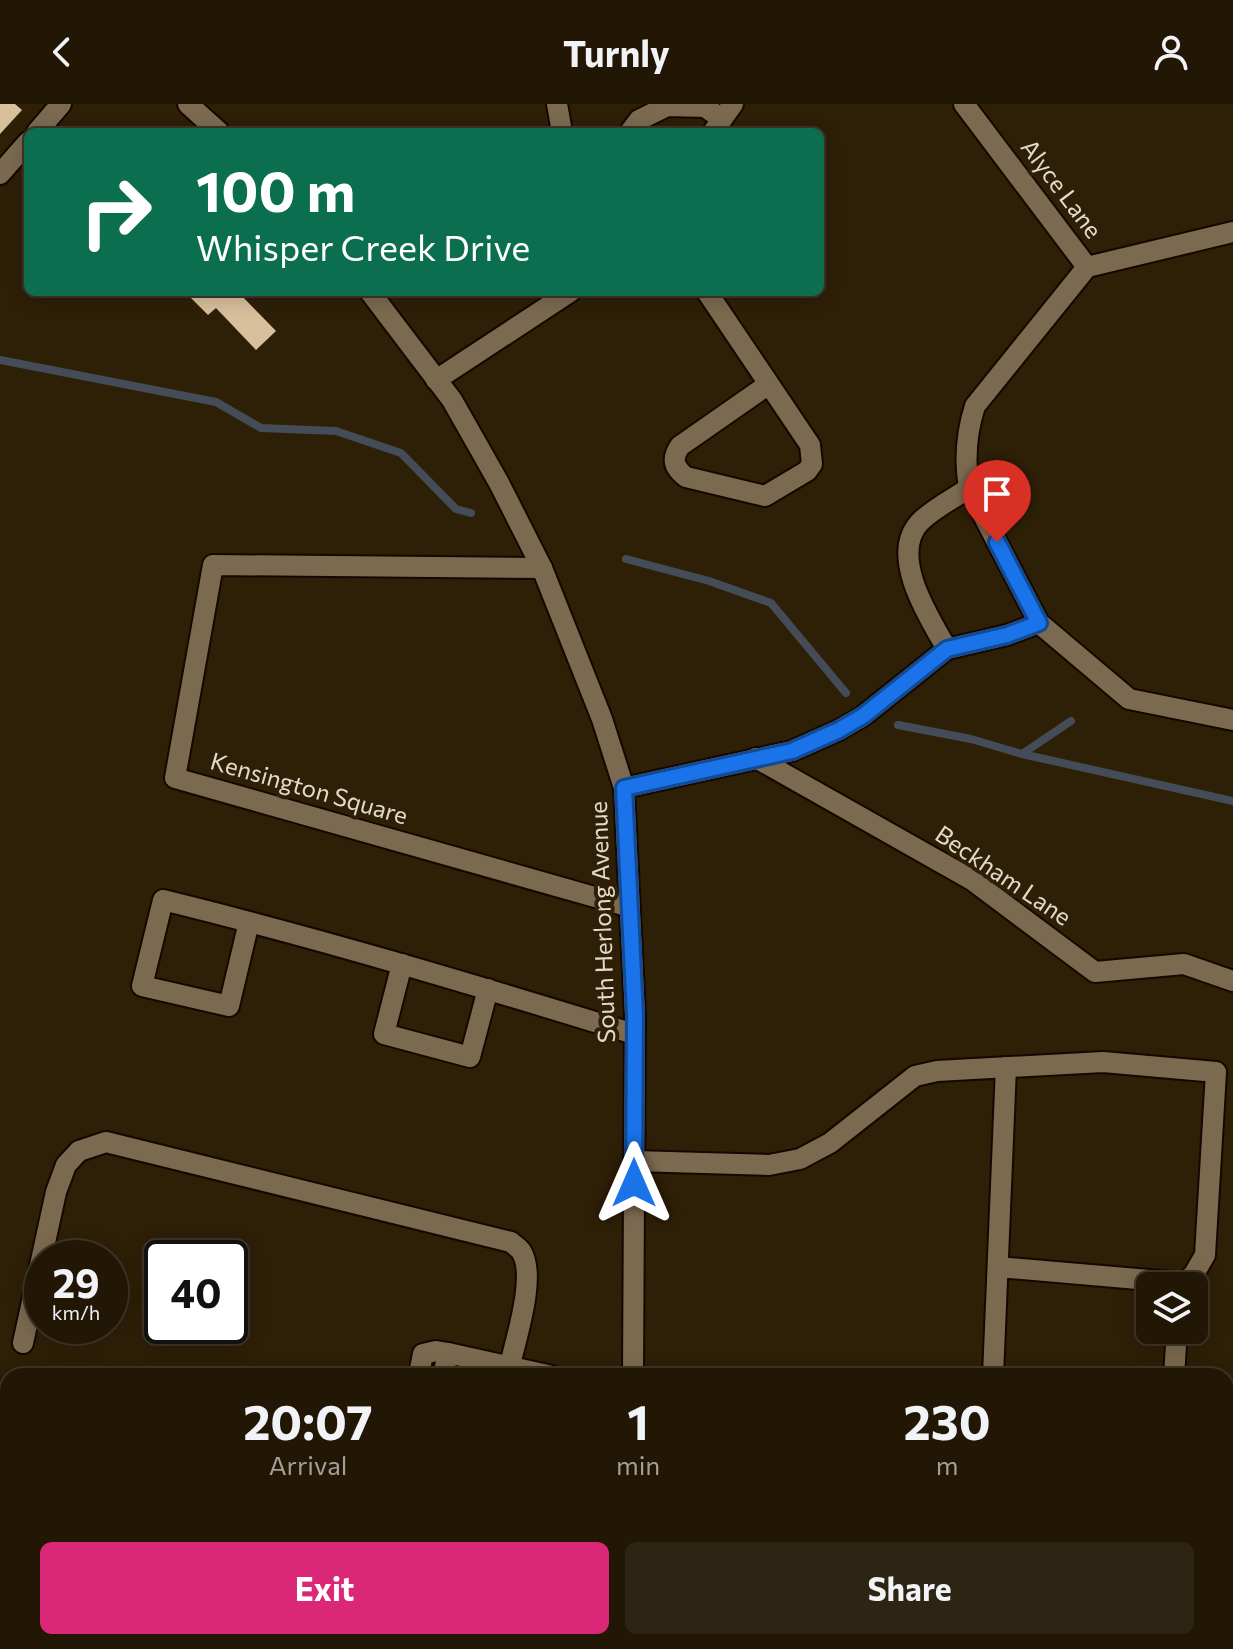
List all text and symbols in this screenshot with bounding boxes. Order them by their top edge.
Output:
icon: back [40,30,84,74]
text: Turnly [563,30,670,74]
icon: person [1149,30,1193,74]
street label: Alyce Lane [1016,133,1109,243]
text: 100 m [196,155,355,224]
icon: right [64,160,168,264]
text: Whisper Creek Drive [196,224,530,268]
pin [963,460,1031,542]
icon: arrive [975,472,1019,516]
street label: Kensington Square [207,746,411,830]
street label: South Herlong Avenue [583,801,620,1044]
street label: Beckham Lane [930,819,1077,931]
position arrow [592,1141,676,1225]
speed limit sign: 40 [144,1240,248,1344]
text: 29 [52,1257,100,1306]
map controls [1136,1272,1208,1344]
button: layers [1136,1272,1208,1344]
text: km/h [52,1300,100,1324]
text: 20:07 [243,1391,373,1450]
text: 1 [627,1391,649,1450]
text: 230 [904,1391,991,1450]
text: Arrival [269,1449,347,1480]
text: min [616,1449,660,1480]
text: m [936,1449,958,1480]
button: Exit [40,1542,609,1634]
button: Share [625,1542,1194,1634]

